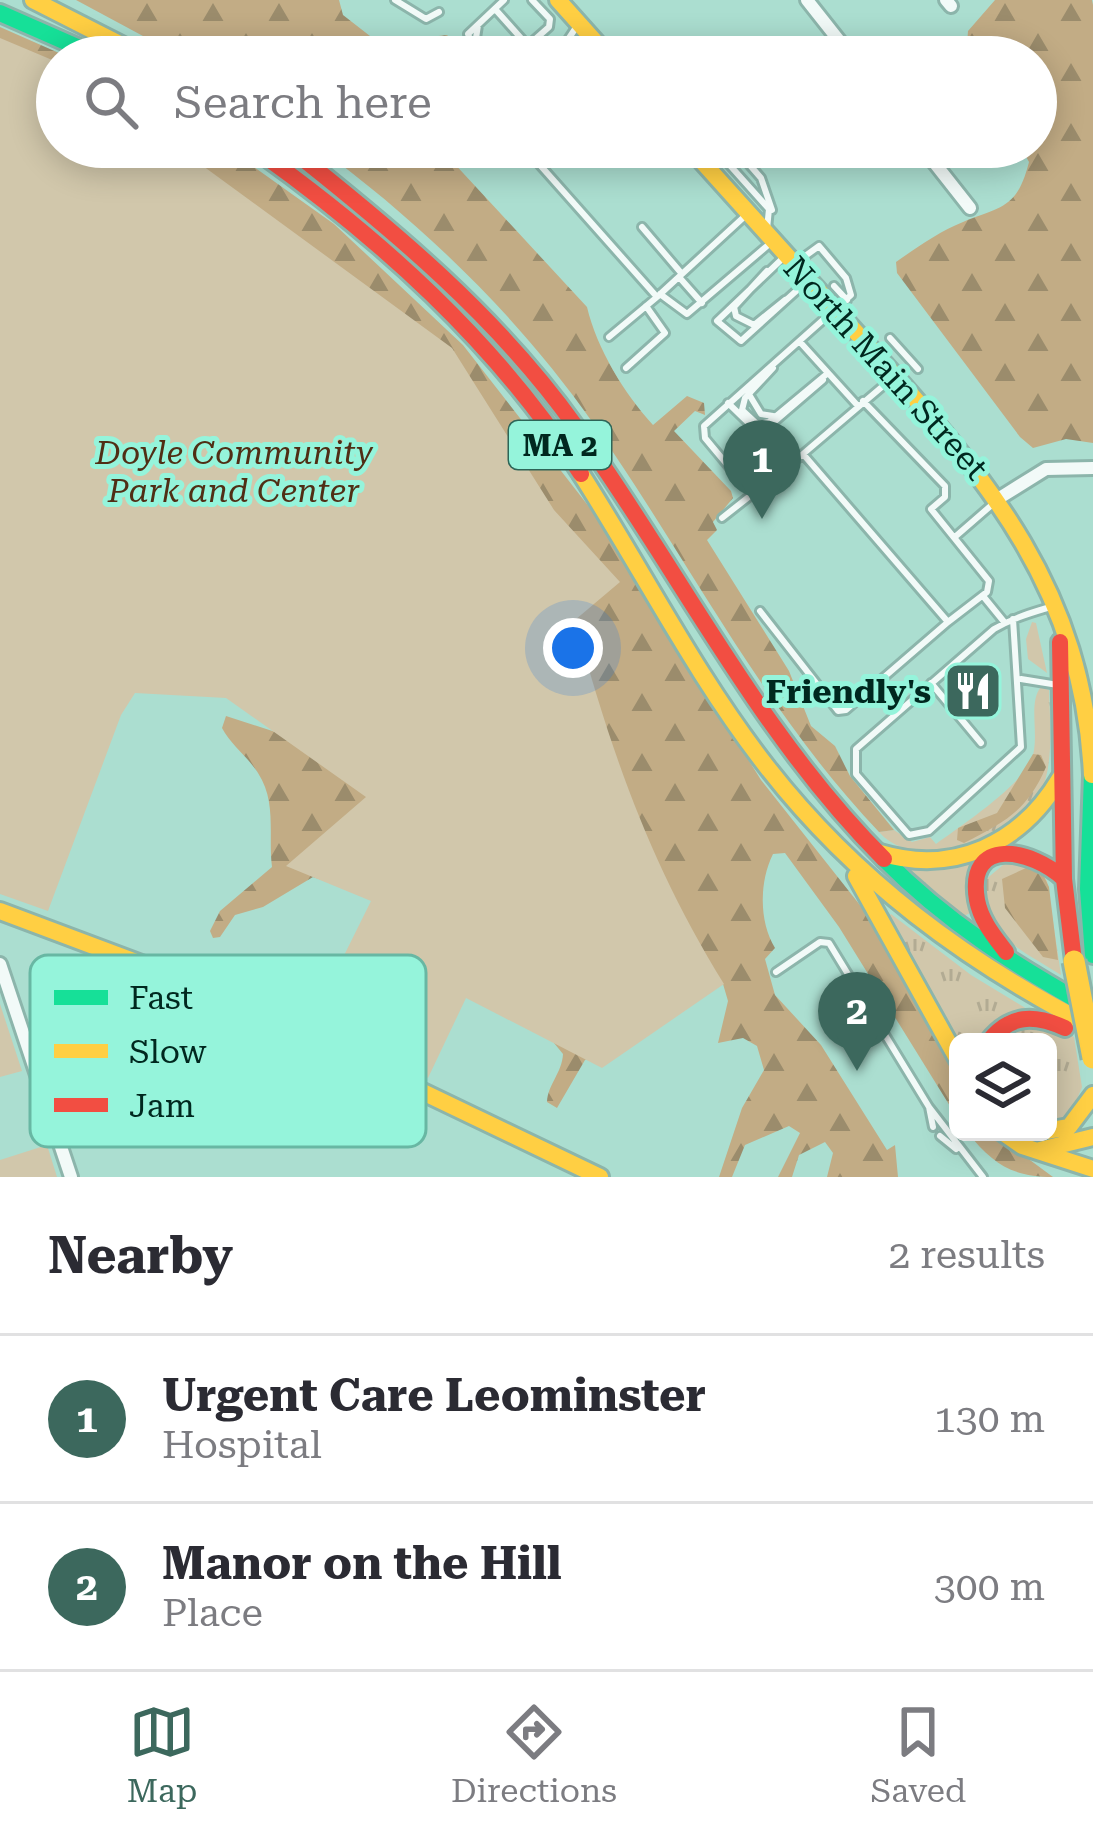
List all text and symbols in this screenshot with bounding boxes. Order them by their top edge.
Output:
search box [36,36,1057,168]
icon: search [78,69,144,135]
text: Search here [174,76,432,129]
street label: North Main Street [776,249,996,487]
pin: 1 [723,420,801,519]
road number: MA 2 [509,421,611,469]
park label: Doyle Community Park and Center [94,433,374,510]
your location [543,618,603,678]
restaurant icon: Friendly's [942,660,1004,722]
place label: Friendly's [766,672,931,711]
legend [30,955,426,1147]
pin: 2 [818,972,896,1071]
text: Fast [129,978,193,1017]
text: Slow [129,1032,207,1071]
map controls [949,1033,1057,1141]
button: layers [949,1033,1057,1141]
text: Jam [129,1086,195,1125]
text: Nearby [48,1226,233,1285]
text: 2 results [888,1232,1045,1278]
text: Urgent Care Leominster [162,1369,706,1422]
text: 1 [76,1396,98,1442]
text: 130 m [934,1396,1045,1442]
text: Hospital [162,1422,322,1468]
text: Manor on the Hill [162,1537,562,1590]
text: 2 [76,1564,98,1610]
text: 300 m [934,1564,1045,1610]
text: Place [162,1590,263,1636]
tab: Map [127,1699,197,1810]
tab: Directions [451,1699,617,1810]
tab: Saved [871,1699,966,1810]

